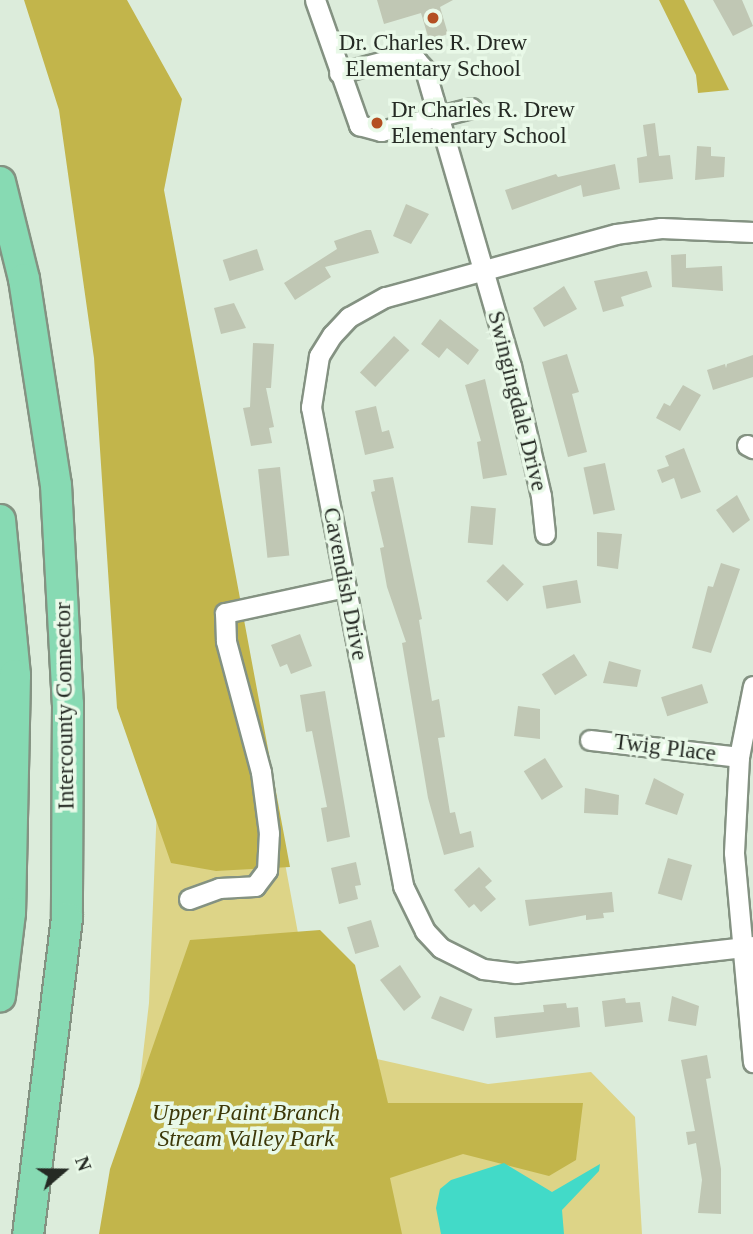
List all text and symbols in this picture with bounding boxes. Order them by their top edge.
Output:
marker: Dr. Charles R. Drew Elementary School [425,10,441,26]
place label: Dr. Charles R. Drew Elementary School [339,29,527,83]
place label: Dr Charles R. Drew Elementary School [391,96,575,150]
marker: Dr Charles R. Drew Elementary School [369,115,385,131]
street label: Swingingdale Drive [481,308,553,494]
street label: Cavendish Drive [317,505,373,663]
street label: Intercounty Connector [49,602,81,810]
street label: Twig Place [612,728,718,768]
park label: Upper Paint Branch Stream Valley Park [152,1099,340,1153]
north arrow [28,1136,98,1206]
text: N [71,1154,95,1174]

